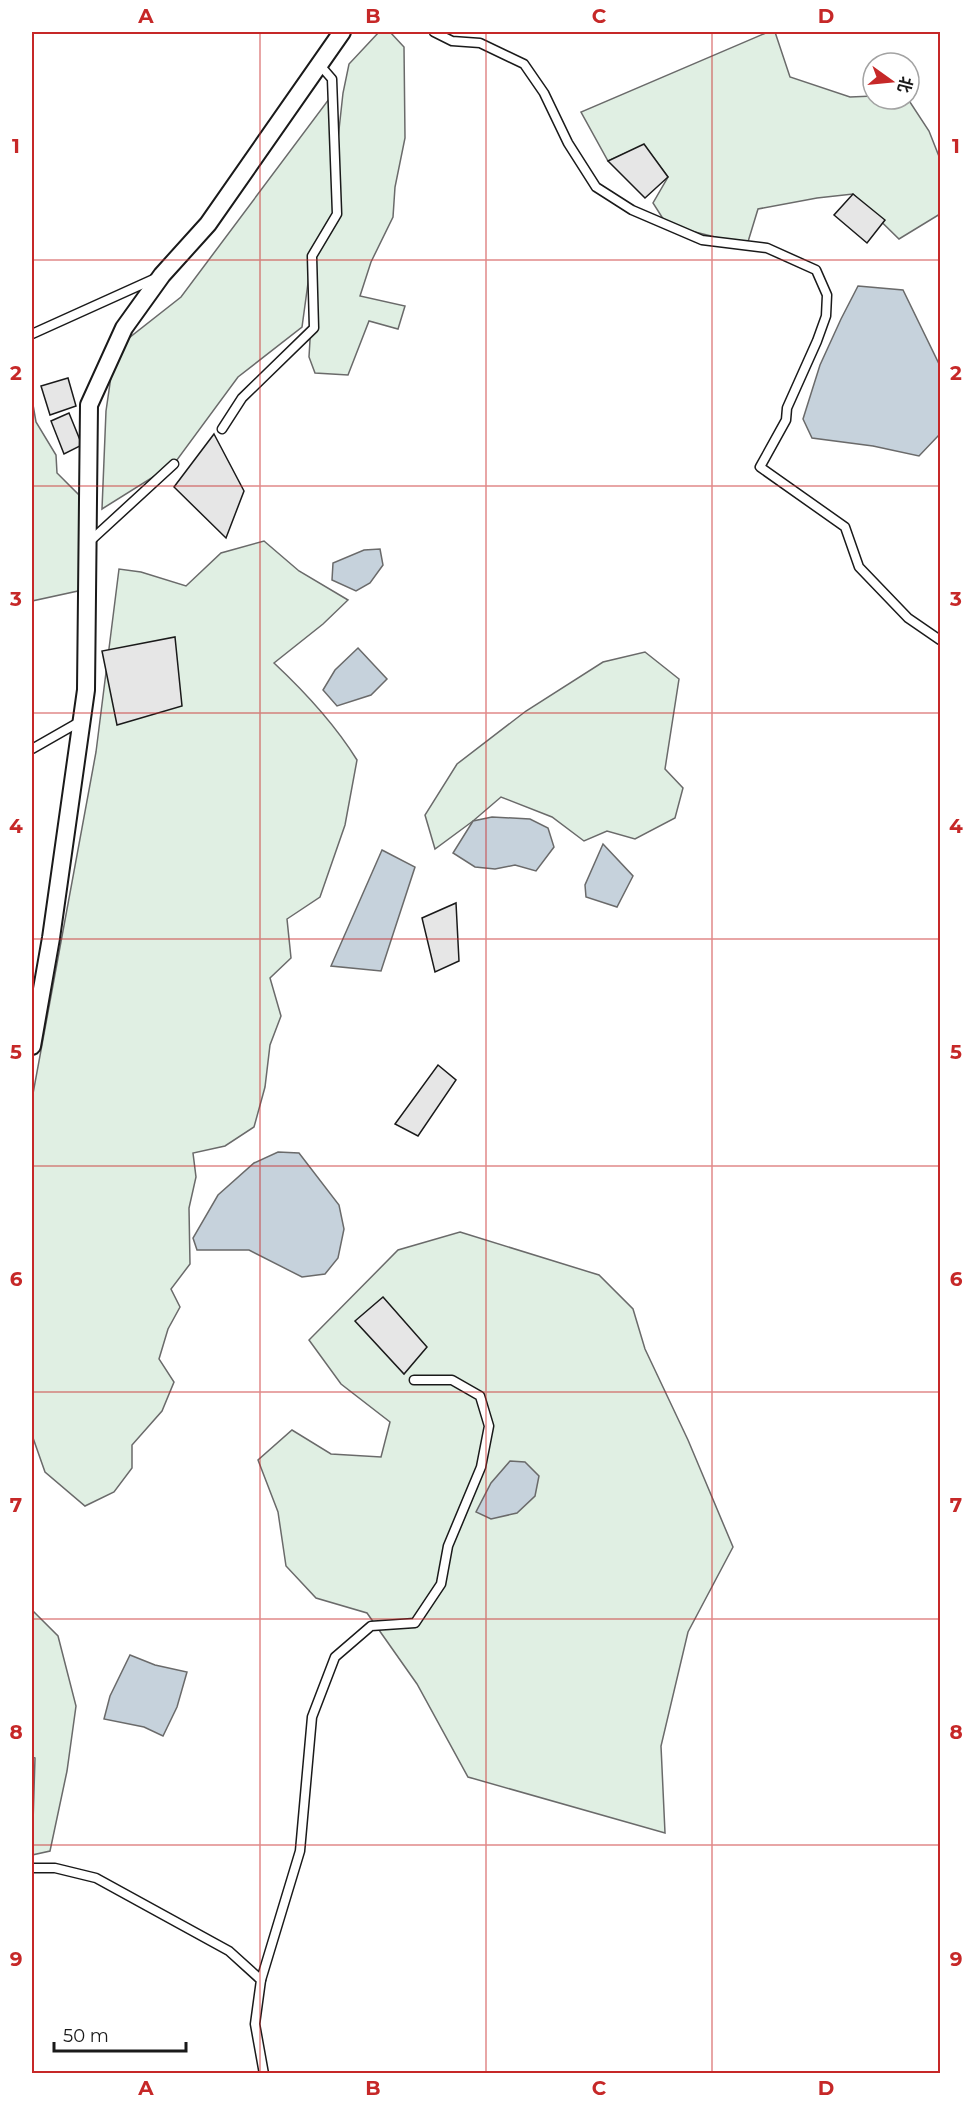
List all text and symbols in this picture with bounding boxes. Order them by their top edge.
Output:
text: A [137,4,154,28]
text: B [365,4,381,28]
text: C [592,4,607,28]
text: D [818,4,834,28]
north arrow [861,51,921,111]
text: 北 [894,75,916,95]
text: 1 [12,134,20,158]
text: 1 [952,134,960,158]
text: 2 [10,361,22,385]
text: 2 [950,361,962,385]
text: 3 [9,587,22,611]
text: 3 [949,587,962,611]
text: 4 [9,814,23,838]
text: 4 [949,814,963,838]
text: 5 [10,1040,22,1064]
text: 5 [950,1040,962,1064]
text: 6 [10,1267,23,1291]
text: 6 [950,1267,963,1291]
text: 7 [10,1493,22,1517]
text: 7 [950,1493,962,1517]
text: 8 [9,1720,23,1744]
text: 8 [949,1720,963,1744]
text: 9 [10,1947,22,1971]
text: 9 [950,1947,962,1971]
scale bar [54,2015,186,2053]
text: 50 m [63,2025,109,2047]
text: A [137,2076,154,2100]
text: B [365,2076,381,2100]
text: C [592,2076,607,2100]
text: D [818,2076,834,2100]

